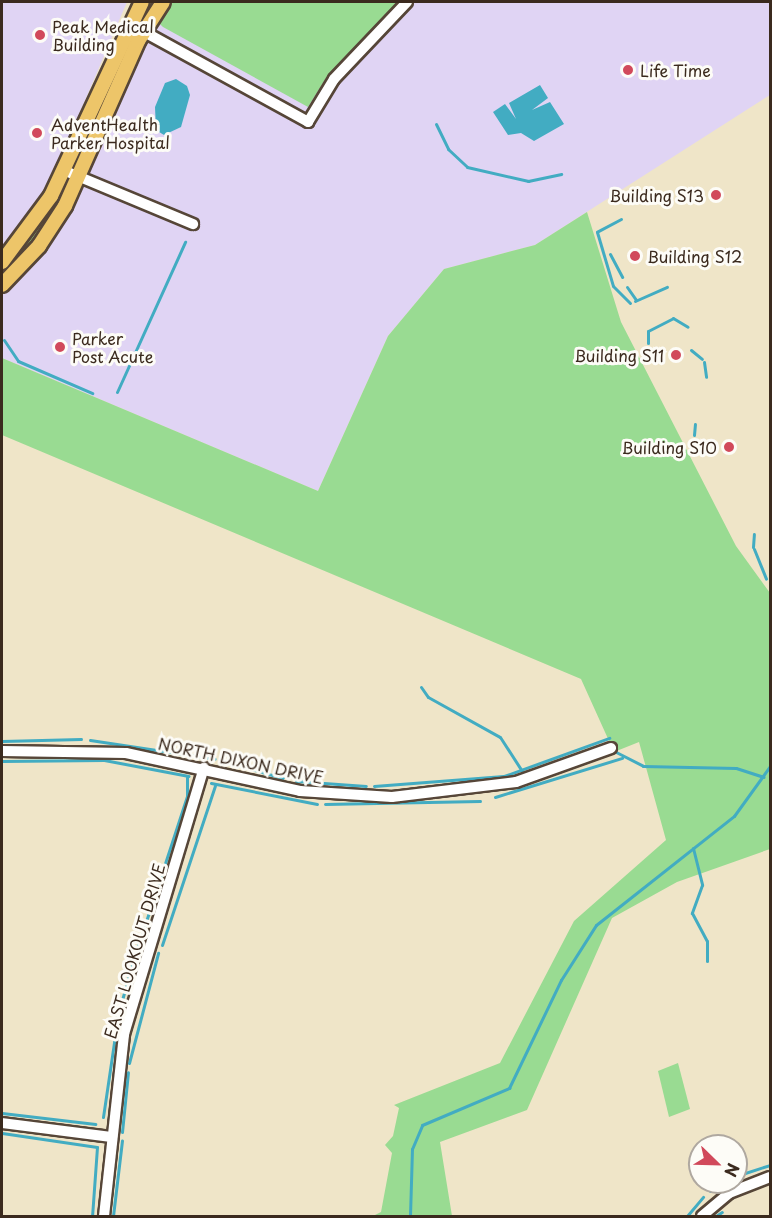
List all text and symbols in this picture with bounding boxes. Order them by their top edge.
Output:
place label: Peak Medical Building [52,16,154,54]
marker: Peak Medical Building [33,28,47,42]
place label: Life Time [640,60,711,80]
marker: Life Time [621,63,635,77]
place label: AdventHealth Parker Hospital [51,114,172,152]
marker: AdventHealth Parker Hospital [28,124,46,142]
place label: Building S13 [609,185,704,205]
marker: Building S13 [709,188,723,202]
place label: Building S12 [647,246,742,266]
marker: Building S12 [628,249,642,263]
place label: Parker Post Acute [72,328,155,366]
marker: Parker Post Acute [53,340,67,354]
place label: Building S11 [574,345,664,365]
marker: Building S11 [669,348,683,362]
place label: Building S10 [621,437,717,457]
marker: Building S10 [722,440,736,454]
street label: NORTH DIXON DRIVE [155,733,327,787]
street label: EAST LOOKOUT DRIVE [100,861,168,1041]
north arrow [688,1134,748,1194]
text: N [719,1160,746,1181]

